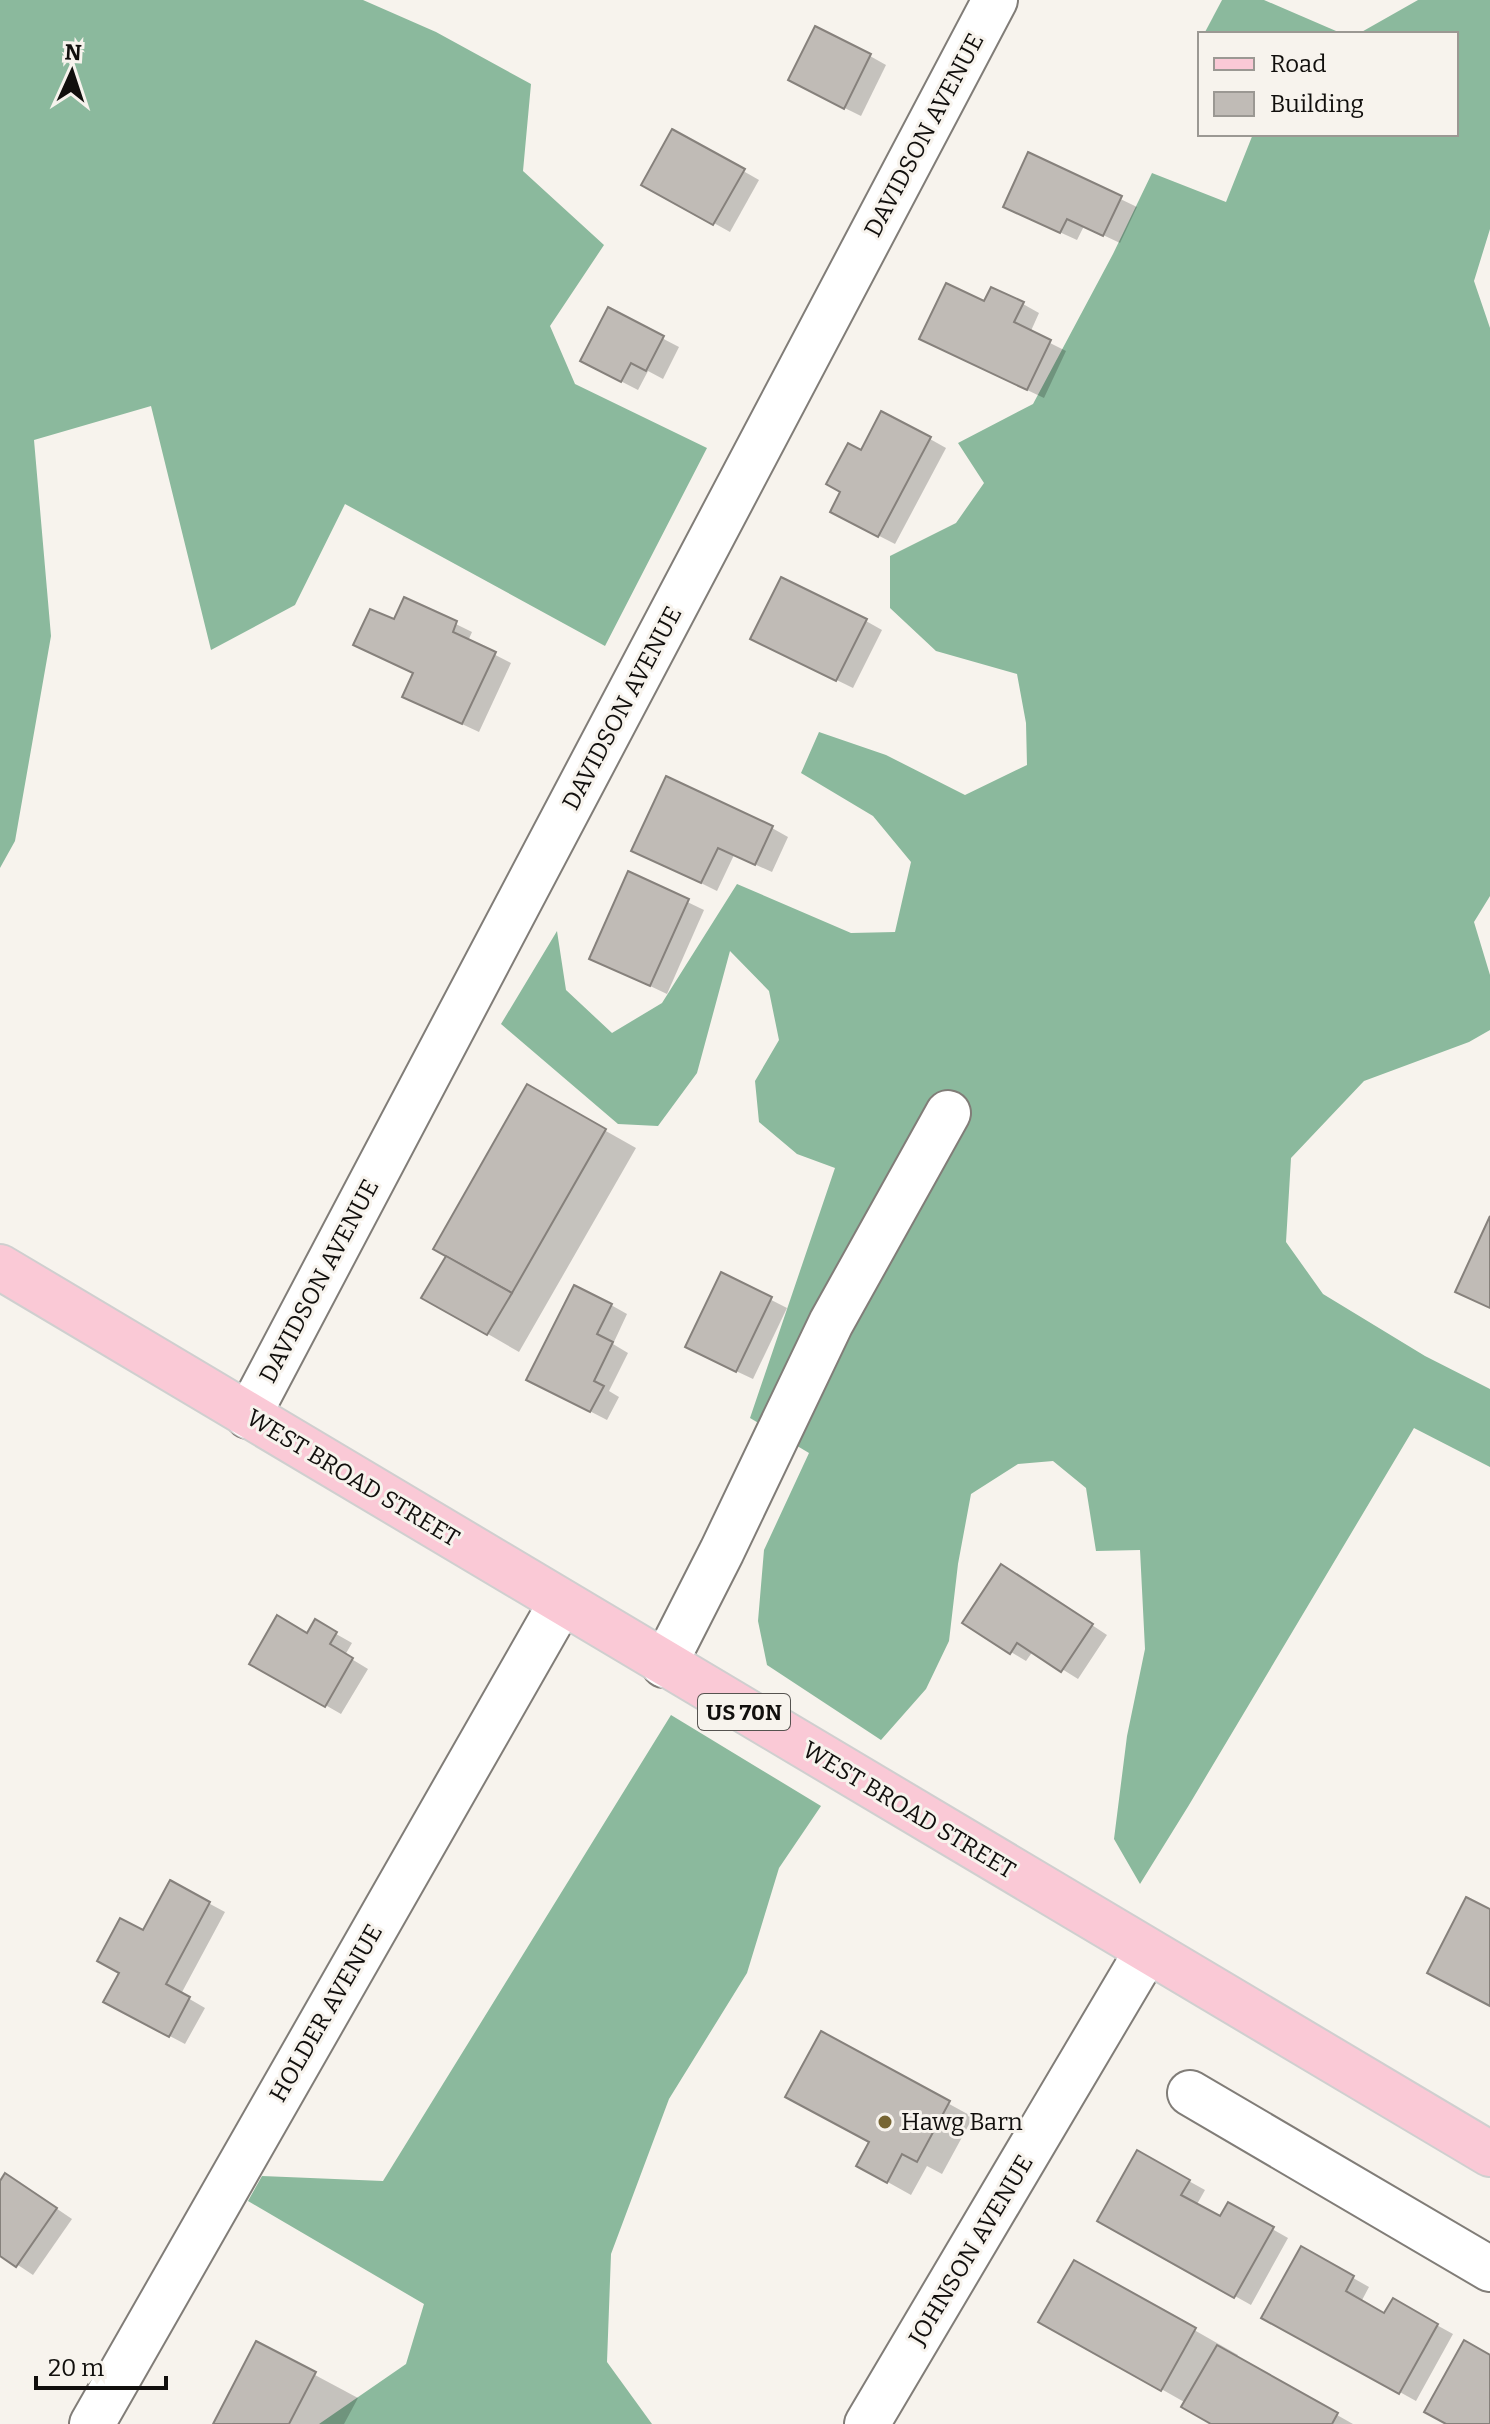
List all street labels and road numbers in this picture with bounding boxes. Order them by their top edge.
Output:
street label: DAVIDSON AVENUE [859,29,989,241]
street label: DAVIDSON AVENUE [557,602,687,814]
street label: DAVIDSON AVENUE [254,1175,384,1387]
street label: WEST BROAD STREET [242,1403,464,1553]
road number: US 70N [698,1694,790,1730]
street label: WEST BROAD STREET [798,1735,1020,1885]
street label: HOLDER AVENUE [264,1919,388,2107]
street label: JOHNSON AVENUE [903,2150,1039,2351]

